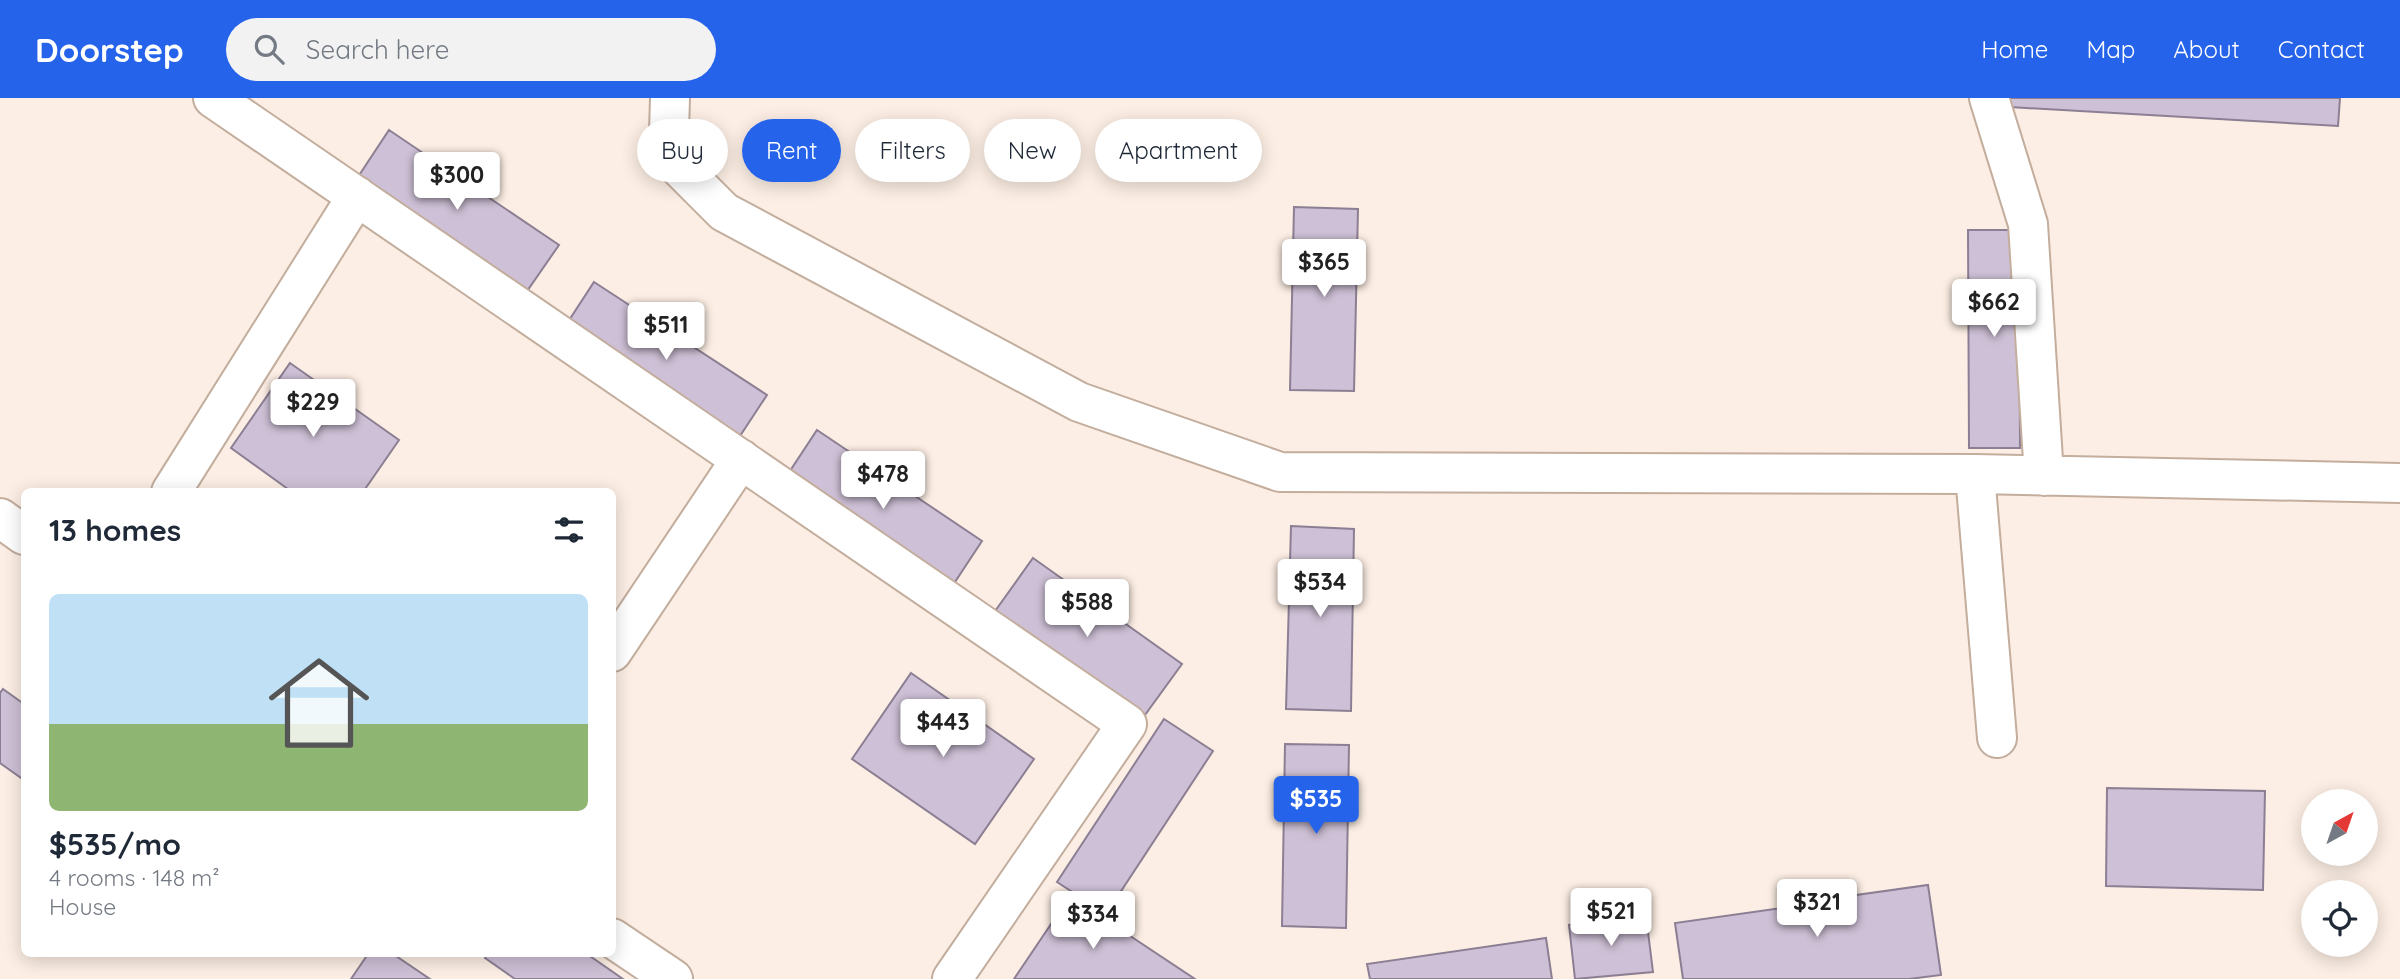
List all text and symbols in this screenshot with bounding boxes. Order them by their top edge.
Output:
search box [226,18,716,81]
text: Doorstep [35,29,184,70]
icon: search [250,30,288,68]
text: Search here [306,33,449,66]
text: Home [1981,34,2048,64]
text: Map [2086,34,2135,64]
text: About [2173,34,2240,64]
text: Contact [2278,34,2365,64]
chip: Buy [637,119,728,182]
chip: Rent [742,119,841,182]
chip: Filters [855,119,970,182]
chip: New [984,119,1081,182]
chip: Apartment [1095,119,1262,182]
pin: $300 [416,152,498,212]
text: $300 [430,160,484,189]
pin: $365 [1283,240,1365,299]
text: $365 [1298,247,1350,276]
pin: $662 [1953,280,2035,339]
text: $662 [1968,287,2020,316]
pin: $511 [625,302,707,362]
text: $511 [644,310,688,339]
pin: $229 [272,380,354,439]
text: $229 [287,387,339,416]
pin: $478 [842,452,924,511]
text: $478 [857,459,909,488]
text: 13 homes [49,511,181,549]
icon: filters [550,511,588,549]
pin: $534 [1279,560,1361,619]
text: $534 [1294,567,1346,596]
pin: $588 [1046,580,1128,639]
text: $588 [1061,587,1113,616]
icon: home [256,640,382,766]
pin: $443 [902,700,984,759]
text: $443 [916,707,970,736]
pin: $535 [1275,776,1357,836]
text: $535 [1290,784,1342,813]
north arrow [2301,789,2378,866]
map controls [2301,789,2378,957]
text: $535/mo [49,825,181,863]
text: 4 rooms · 148 m² [49,863,220,892]
pin: $321 [1776,880,1858,939]
button: locate [2301,880,2378,957]
text: $321 [1793,887,1841,916]
pin: $521 [1570,888,1652,948]
text: House [49,892,116,921]
pin: $334 [1052,892,1134,951]
text: $521 [1586,896,1636,925]
text: $334 [1067,899,1119,928]

